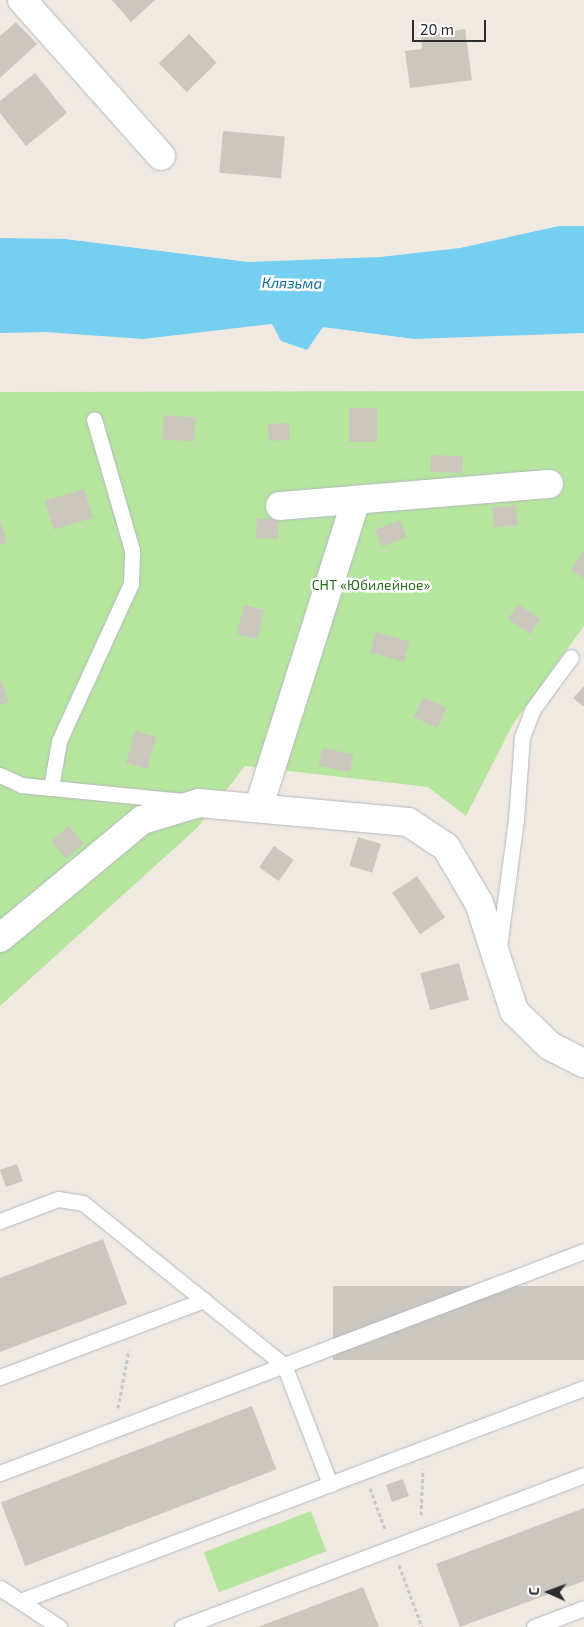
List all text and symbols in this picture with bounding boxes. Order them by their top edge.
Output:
scale bar [414,10,488,42]
text: 20 m [420,20,454,38]
water label: Клязьма [262,273,322,293]
park label: СНТ «Юбилейное» [312,577,430,593]
north arrow [524,1567,574,1617]
text: С [525,1587,542,1596]

